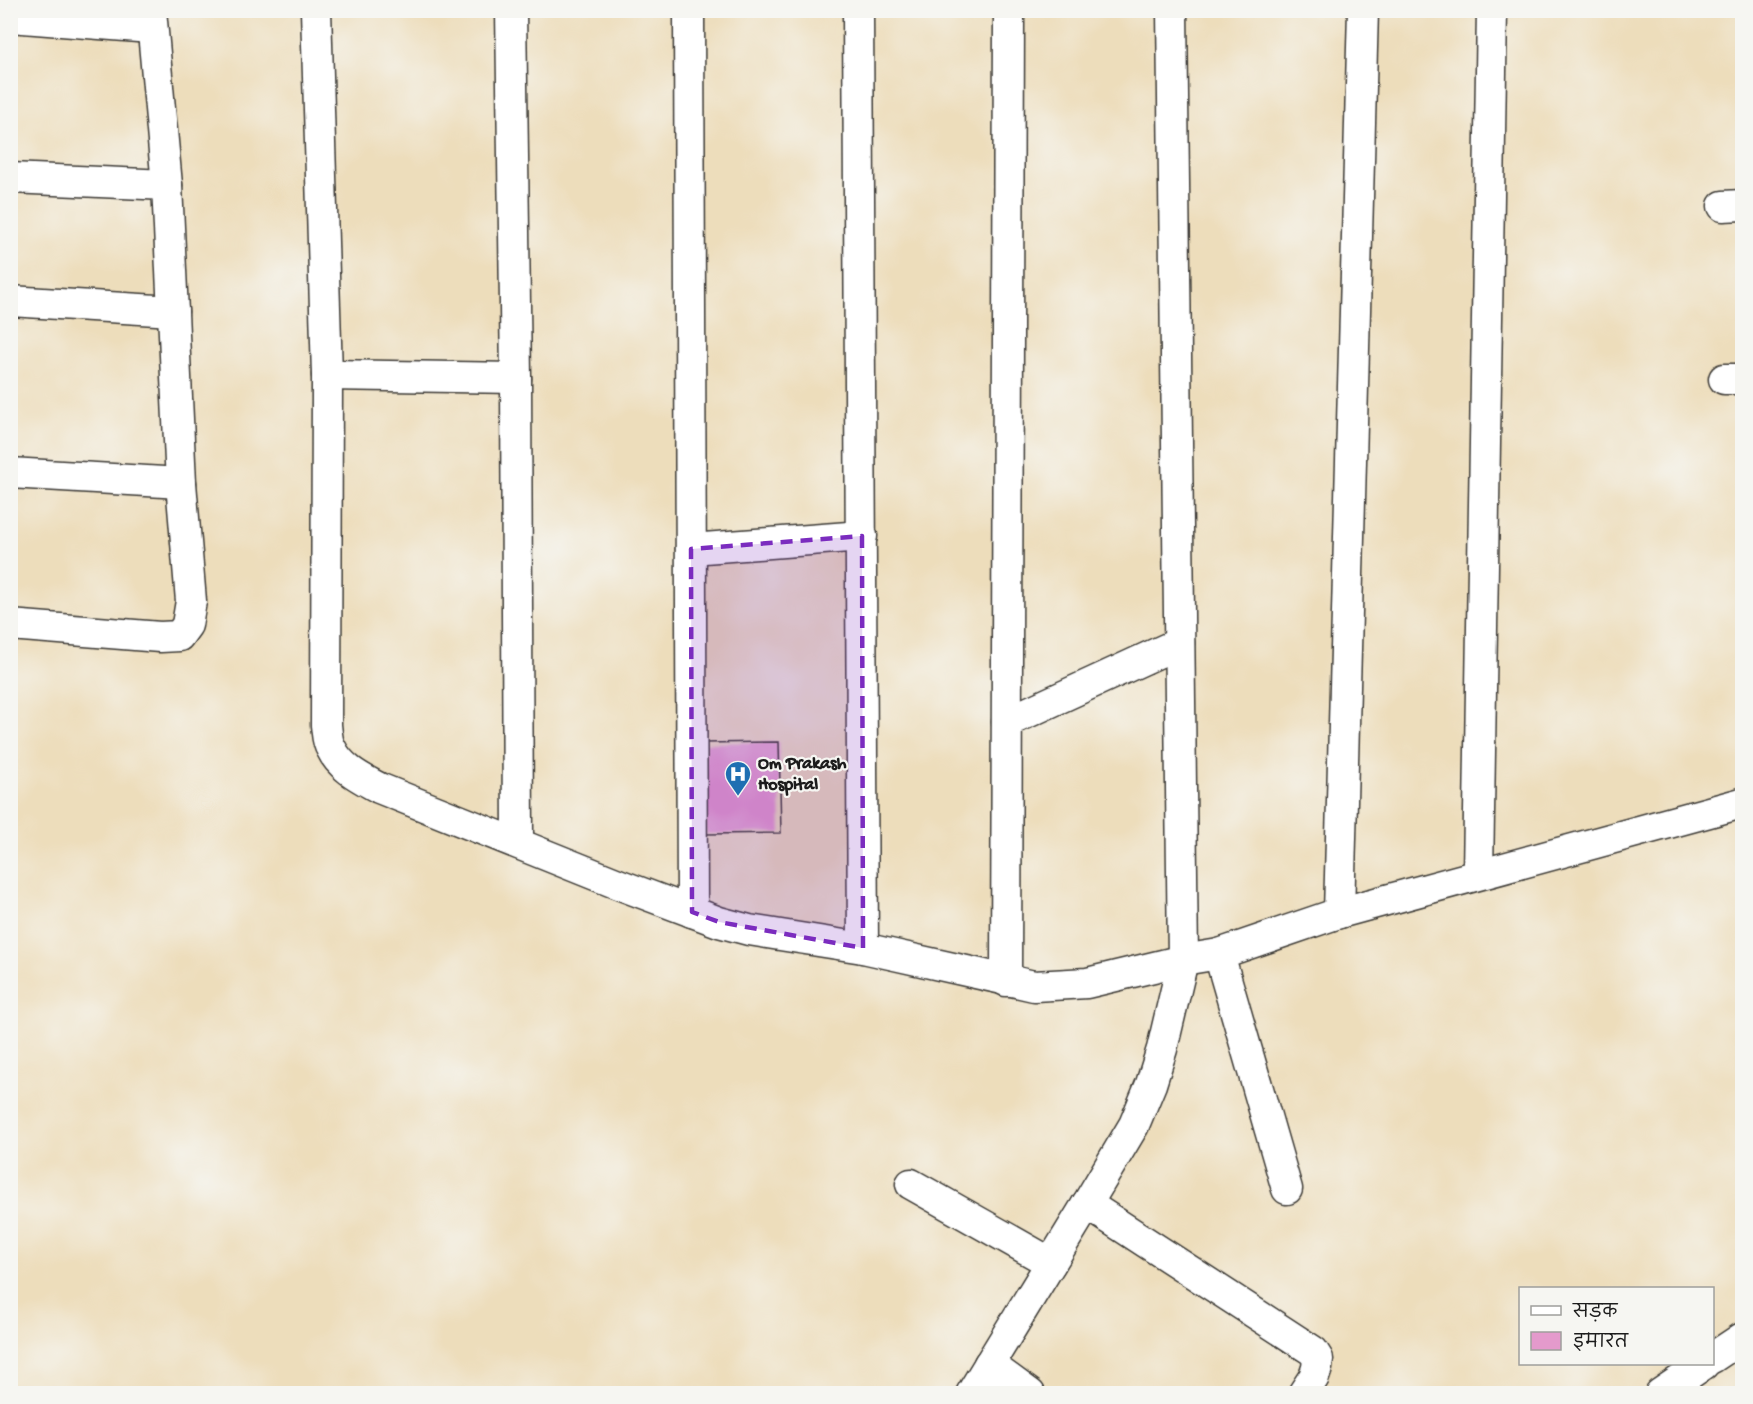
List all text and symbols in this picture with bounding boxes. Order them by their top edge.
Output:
place label: Om Prakash Hospital [758,754,847,796]
hospital icon: Om Prakash Hospital [723,759,753,797]
legend [1519,1287,1714,1365]
text: सड़क [1572,1303,1618,1324]
text: इमारत [1573,1332,1629,1354]

